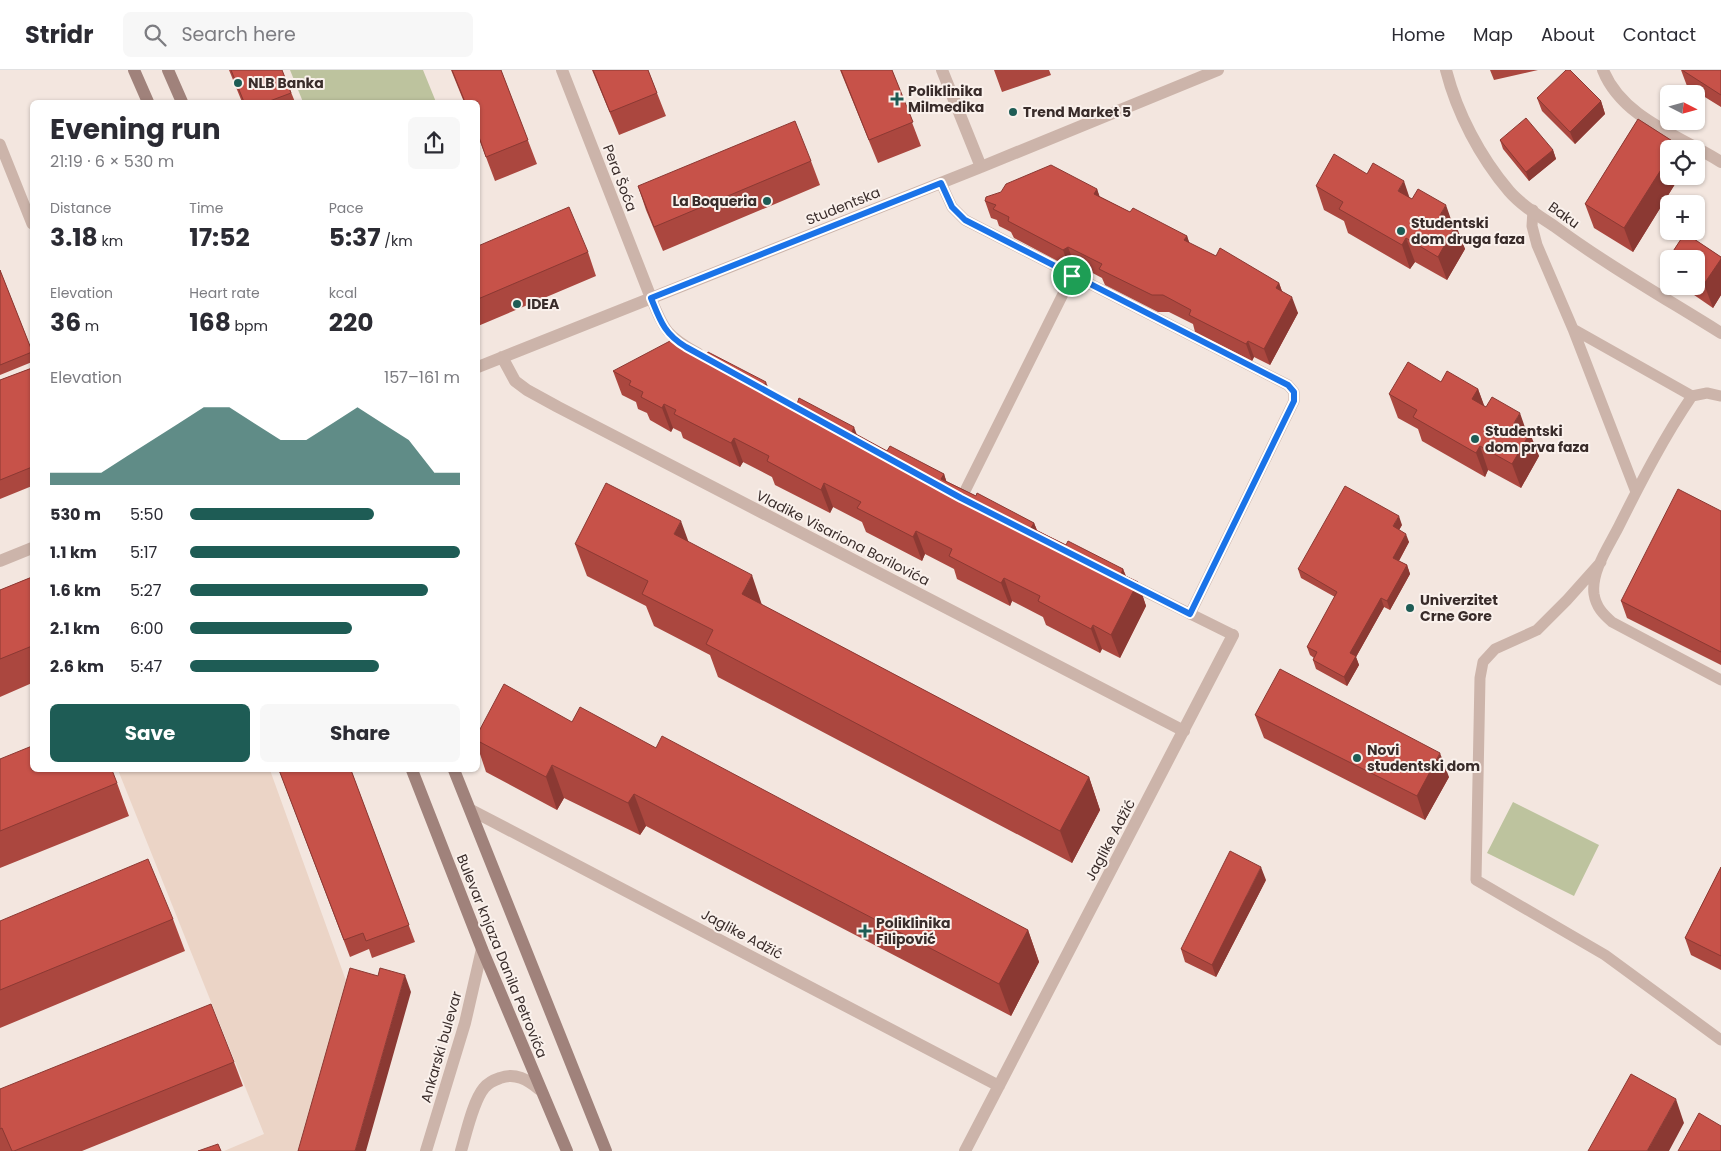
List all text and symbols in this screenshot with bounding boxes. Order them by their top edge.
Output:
search box [123,12,473,57]
text: Stridr [25,18,93,51]
icon: search [141,21,169,49]
text: Search here [181,21,296,48]
text: Home [1391,22,1445,47]
text: Map [1473,22,1513,47]
text: About [1541,22,1595,47]
text: Contact [1623,22,1696,47]
place label: NLB Banka [248,73,324,93]
marker: NLB Banka [232,77,244,89]
place label: Poliklinika Milmedika [908,81,984,117]
north arrow [1660,85,1705,130]
map controls [1660,85,1705,295]
marker: Poliklinika Milmedika [890,92,904,106]
place label: Trend Market 5 [1023,102,1131,122]
marker: Trend Market 5 [1007,106,1019,118]
text: Evening run [50,110,221,149]
button: share [408,117,460,169]
button: locate [1660,140,1705,185]
street label: Pera Šoća [598,142,642,214]
text: 21:19 · 6 × 530 m [50,150,174,173]
street label: Studentska [803,182,883,230]
place label: La Boqueria [673,191,757,211]
marker: La Boqueria [761,195,773,207]
button: + [1660,195,1705,240]
street label: Baku [1544,197,1584,233]
text: Distance [50,198,111,218]
text: Time [189,198,223,218]
text: Pace [329,198,363,218]
place label: Studentski dom druga faza [1411,213,1525,249]
text: 3.18 [50,220,98,255]
text: 17:52 [189,220,250,255]
text: 5:37 [329,220,381,255]
marker: Studentski dom druga faza [1395,225,1407,237]
text: km [98,231,123,251]
text: /km [381,231,413,251]
button: − [1660,250,1705,295]
pin [1051,255,1093,297]
icon: arrive [1058,262,1086,290]
text: Elevation [50,283,113,303]
text: Heart rate [189,283,260,303]
text: kcal [329,283,357,303]
place label: IDEA [527,294,560,314]
marker: IDEA [511,298,523,310]
text: 36 [50,305,81,340]
text: 168 [189,305,231,340]
text: 220 [329,305,374,340]
text: m [81,316,99,336]
text: bpm [231,316,268,336]
text: Elevation [50,366,122,389]
text: 157–161 m [384,366,460,389]
place label: Studentski dom prva faza [1485,421,1589,457]
marker: Studentski dom prva faza [1469,433,1481,445]
street label: Vladike Visariona Borilovića [753,485,933,591]
text: 530 m [50,503,101,526]
text: 5:50 [130,503,164,526]
text: 1.1 km [50,541,97,564]
text: 5:17 [130,541,157,564]
text: 1.6 km [50,579,101,602]
text: 5:27 [130,579,161,602]
place label: Univerzitet Crne Gore [1420,590,1498,626]
marker: Univerzitet Crne Gore [1404,602,1416,614]
text: 2.1 km [50,617,100,640]
text: 6:00 [130,617,164,640]
text: 2.6 km [50,655,104,678]
text: 5:47 [130,655,162,678]
button: Save [50,704,250,762]
button: Share [260,704,460,762]
place label: Novi studentski dom [1367,740,1480,776]
marker: Novi studentski dom [1351,752,1363,764]
street label: Jaglike Adžić [1080,796,1140,884]
street label: Bulevar knjaza Danila Petrovića [452,851,552,1061]
street label: Jaglike Adžić [698,904,786,964]
place label: Poliklinika Filipović [876,913,951,949]
marker: Poliklinika Filipović [858,924,872,938]
street label: Ankarski bulevar [416,989,466,1105]

